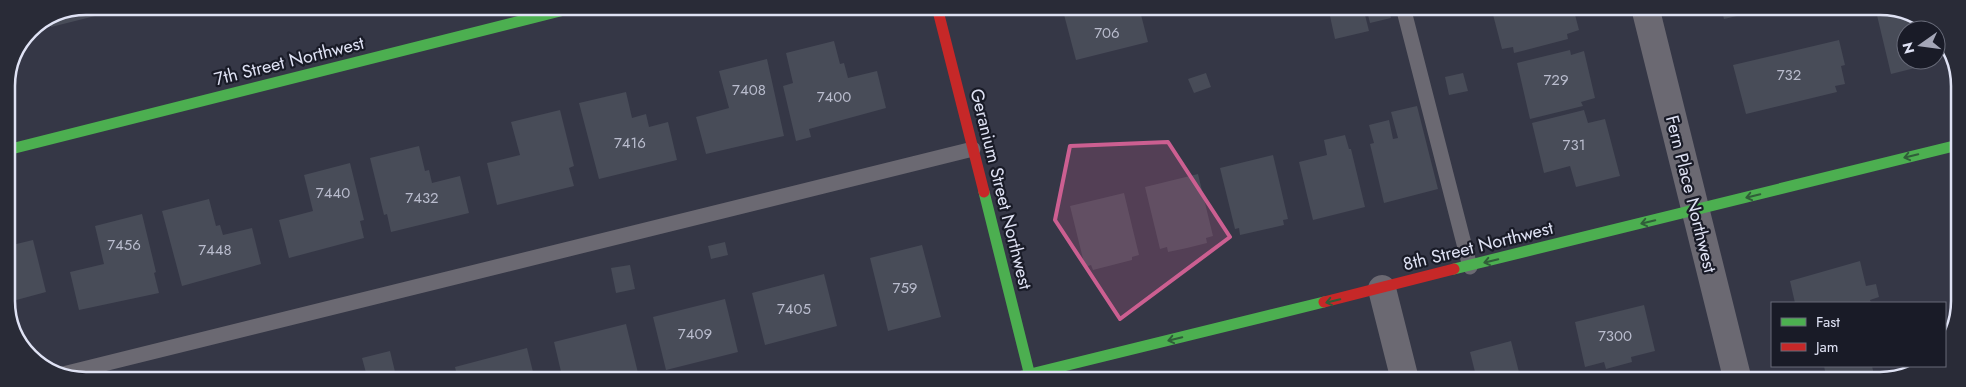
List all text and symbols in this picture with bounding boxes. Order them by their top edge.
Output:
north arrow [1896,20,1946,70]
house number: 706 [1094,22,1120,44]
street label: 7th Street Northwest [211,30,367,92]
text: N [1897,40,1919,56]
house number: 732 [1777,64,1801,86]
house number: 729 [1543,69,1569,91]
house number: 7408 [732,79,766,101]
house number: 7400 [817,86,851,108]
street label: Geranium Street Northwest [963,86,1039,293]
street label: Fern Place Northwest [1659,113,1723,276]
house number: 7416 [614,132,646,154]
house number: 731 [1563,134,1585,156]
one-way arrow [1904,152,1920,162]
house number: 7440 [316,182,350,204]
house number: 7432 [405,187,439,209]
one-way arrow [1746,191,1762,201]
street label: 8th Street Northwest [1400,215,1556,277]
one-way arrow [1641,218,1657,227]
house number: 7456 [107,234,141,256]
house number: 7448 [198,239,232,261]
one-way arrow [1483,257,1499,267]
house number: 759 [893,277,917,299]
one-way arrow [1325,296,1341,306]
house number: 7405 [777,298,811,320]
legend [1771,302,1946,367]
text: Fast [1816,311,1840,333]
house number: 7409 [678,323,712,345]
house number: 7300 [1598,325,1632,347]
one-way arrow [1167,335,1183,344]
text: Jam [1814,336,1839,358]

